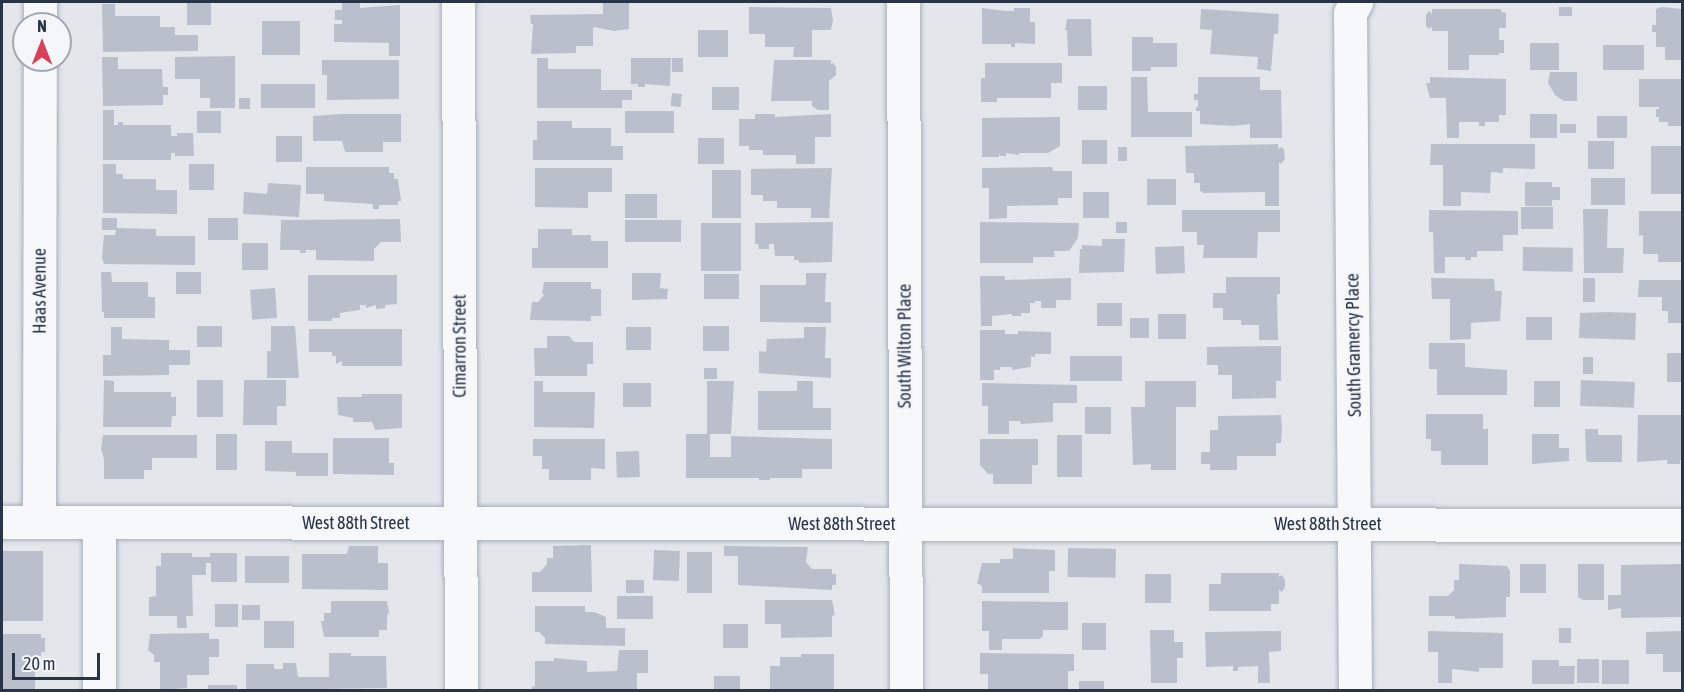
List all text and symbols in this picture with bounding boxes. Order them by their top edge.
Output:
north arrow [12,12,72,72]
text: N [37,17,47,35]
street label: Haas Avenue [29,248,51,334]
street label: South Gramercy Place [1342,273,1366,417]
street label: South Wilton Place [894,284,916,408]
street label: Cimarron Street [449,294,471,398]
street label: West 88th Street [302,512,410,534]
street label: West 88th Street [788,513,896,535]
street label: West 88th Street [1274,513,1382,535]
scale bar [15,641,104,679]
text: 20 m [23,653,55,674]

